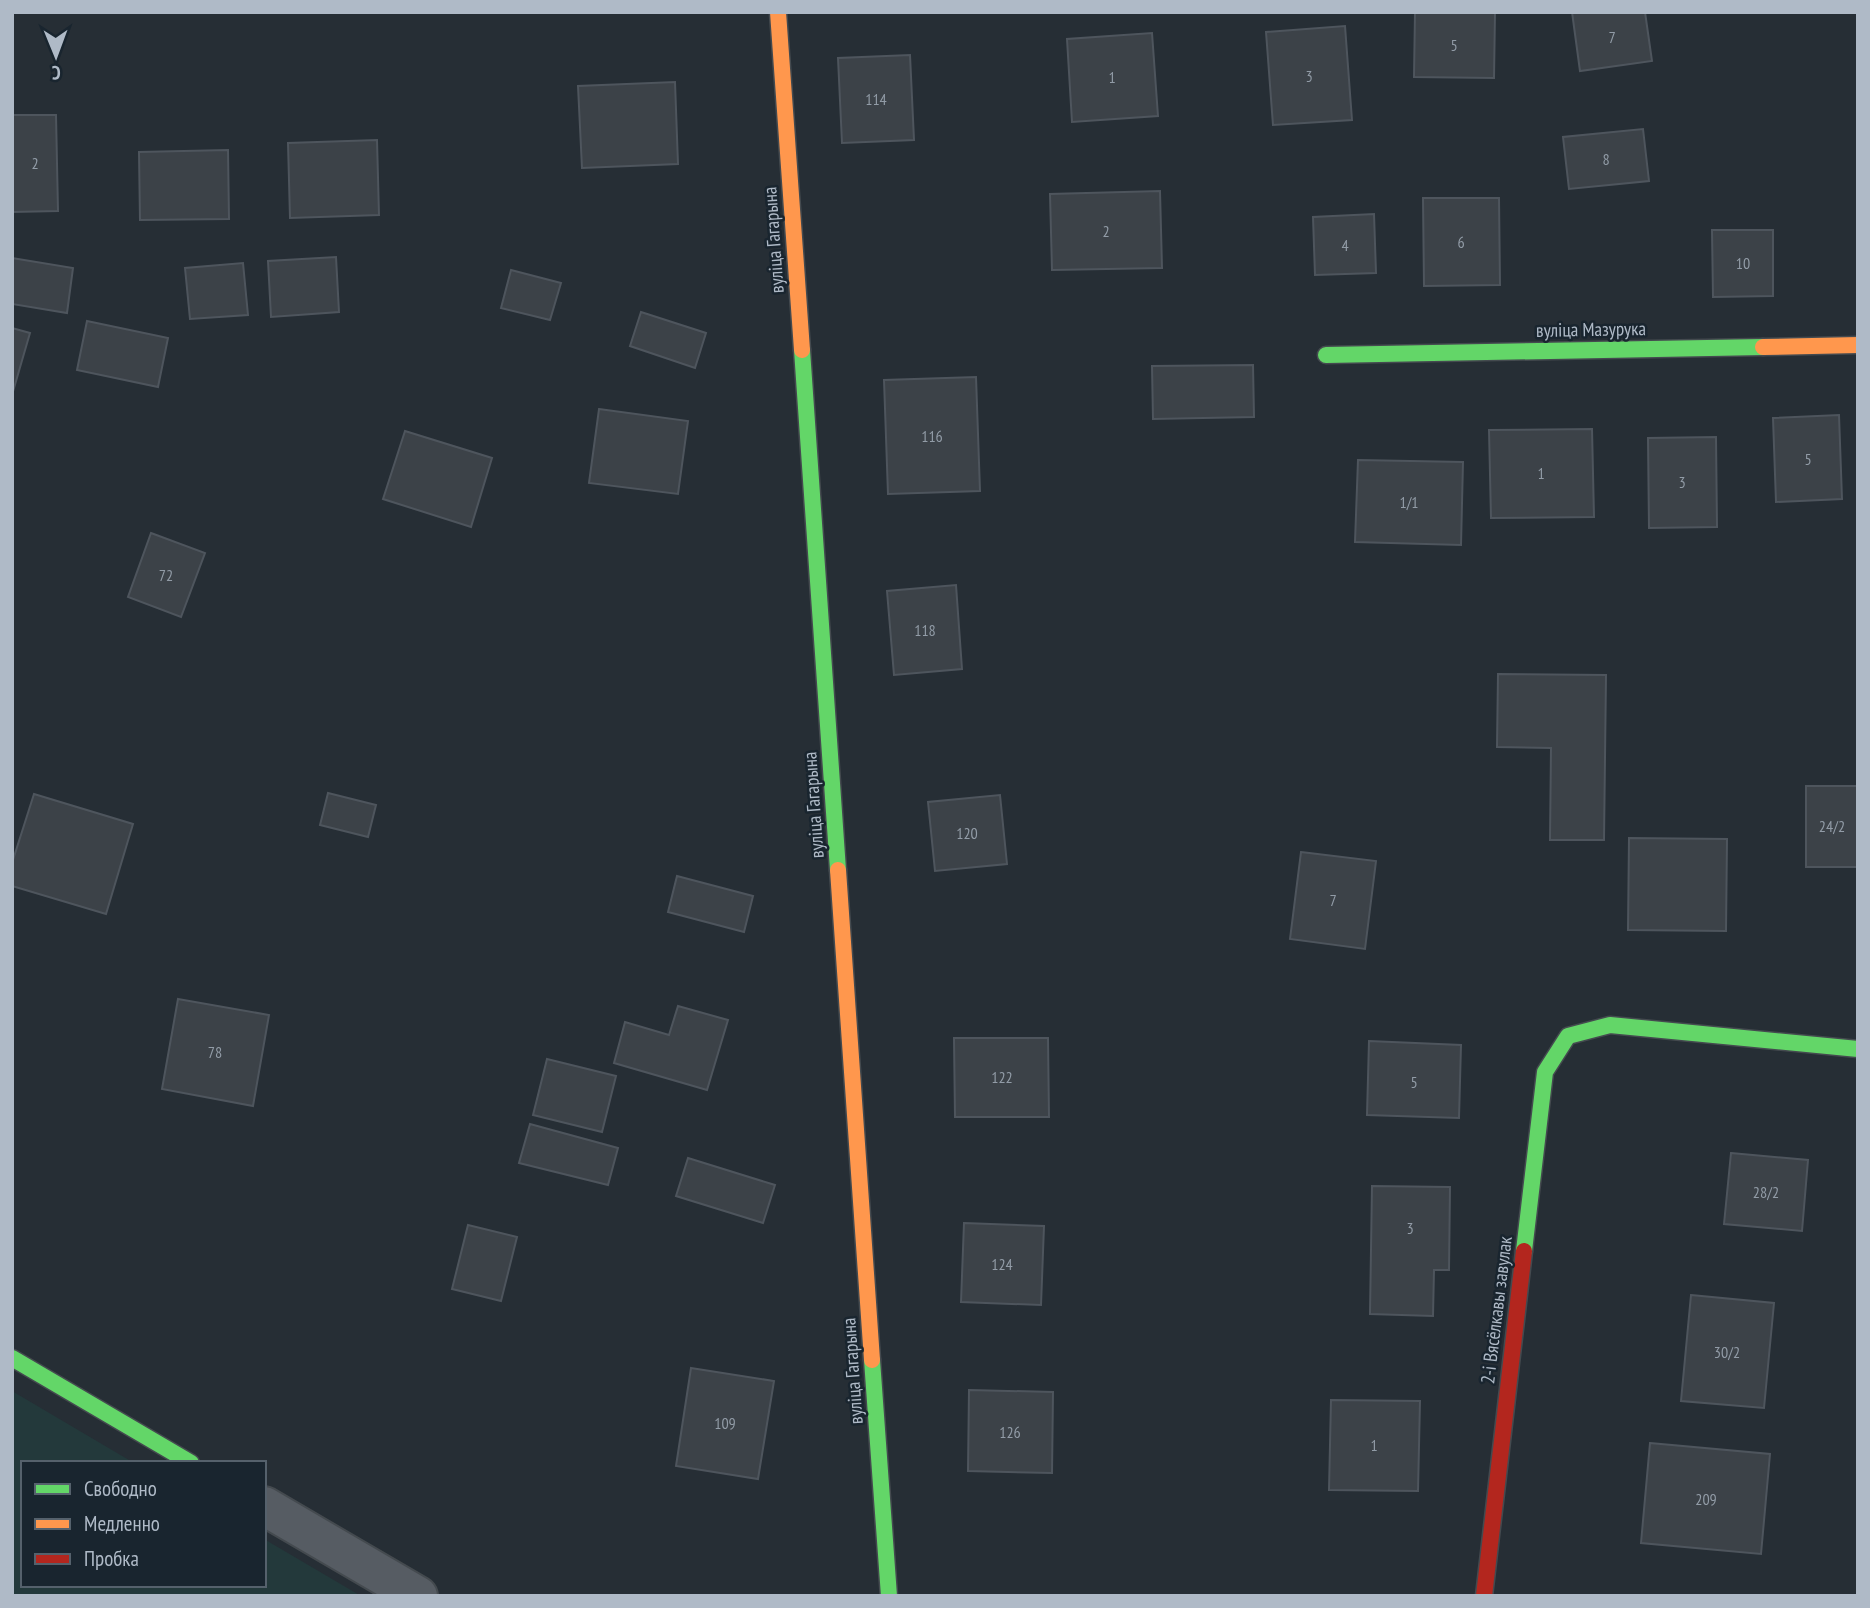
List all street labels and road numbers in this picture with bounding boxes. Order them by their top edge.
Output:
street label: вуліца Гагарына [757,186,789,294]
street label: вуліца Мазурука [1536,316,1646,342]
street label: вуліца Гагарына [797,751,829,859]
street label: 2-і Вясёлкавы завулак [1475,1234,1517,1385]
street label: вуліца Гагарына [836,1317,868,1425]

